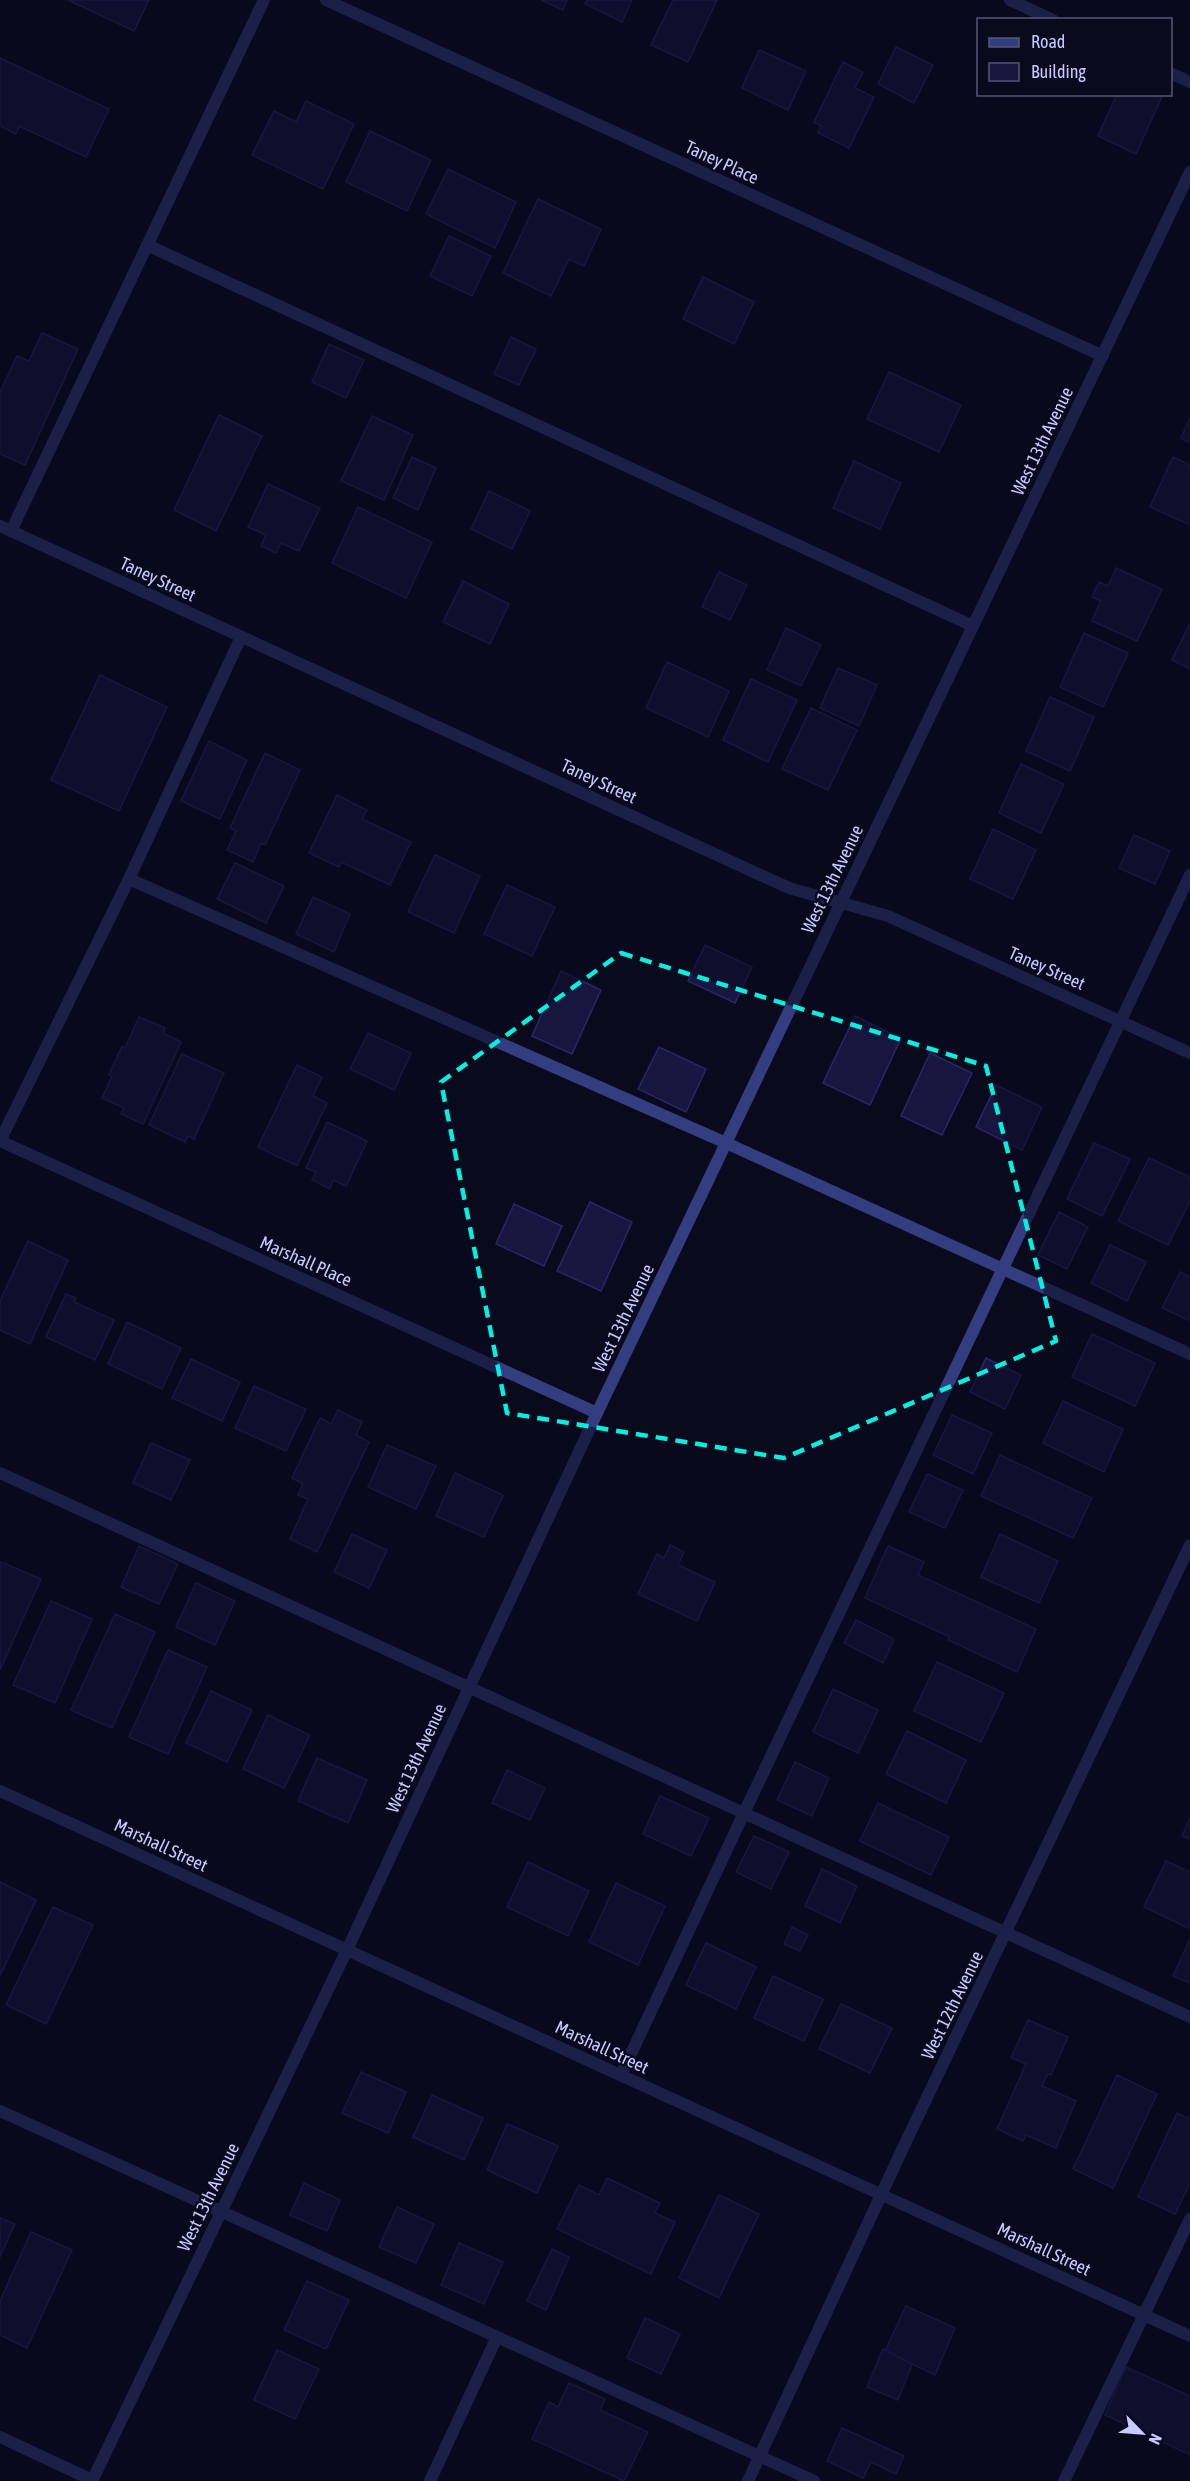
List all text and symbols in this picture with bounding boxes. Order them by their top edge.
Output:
legend [977,18,1172,96]
text: Road [1031,31,1065,52]
text: Building [1031,61,1086,82]
street label: Taney Place [682,136,762,188]
street label: West 13th Avenue [1007,383,1077,499]
street label: Taney Street [117,552,199,606]
street label: Taney Street [558,754,640,808]
street label: West 13th Avenue [797,821,867,937]
street label: Taney Street [1006,942,1088,994]
street label: Marshall Place [257,1231,355,1291]
street label: West 13th Avenue [588,1260,658,1376]
street label: West 13th Avenue [382,1700,450,1816]
street label: Marshall Street [111,1814,211,1876]
street label: West 12th Avenue [917,1947,987,2063]
street label: Marshall Street [552,2016,652,2078]
street label: West 13th Avenue [173,2139,243,2255]
street label: Marshall Street [994,2218,1094,2280]
north arrow [1112,2403,1172,2463]
text: N [1145,2431,1166,2447]

